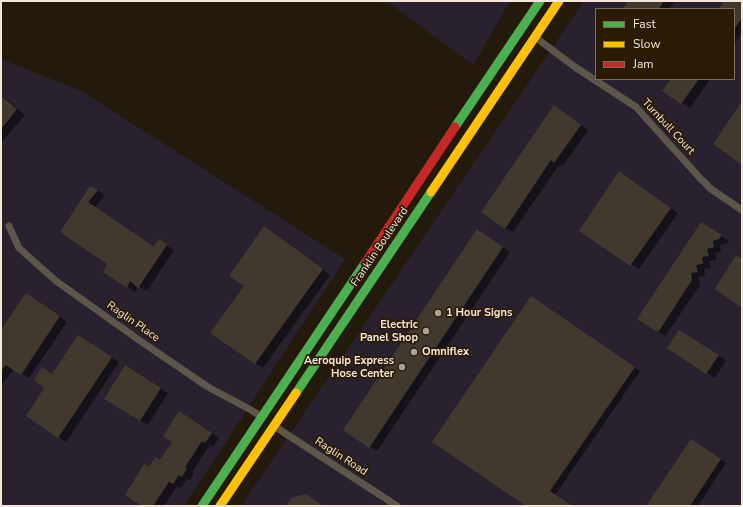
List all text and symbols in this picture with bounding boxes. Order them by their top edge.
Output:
legend [595,8,735,80]
text: Fast [633,16,656,32]
text: Slow [633,36,661,52]
text: Jam [633,56,654,72]
street label: Turnbull Court [639,96,697,158]
street label: Franklin Boulevard [349,205,411,289]
street label: Raglin Place [104,299,162,345]
place label: 1 Hour Signs [446,306,512,320]
marker: 1 Hour Signs [433,308,443,318]
place label: Electric Panel Shop [360,318,418,344]
marker: Electric Panel Shop [421,326,431,336]
place label: Omniflex [422,345,469,359]
marker: Omniflex [409,347,419,357]
place label: Aeroquip Express Hose Center [304,354,394,380]
marker: Aeroquip Express Hose Center [397,362,407,372]
street label: Raglin Road [312,435,370,479]

